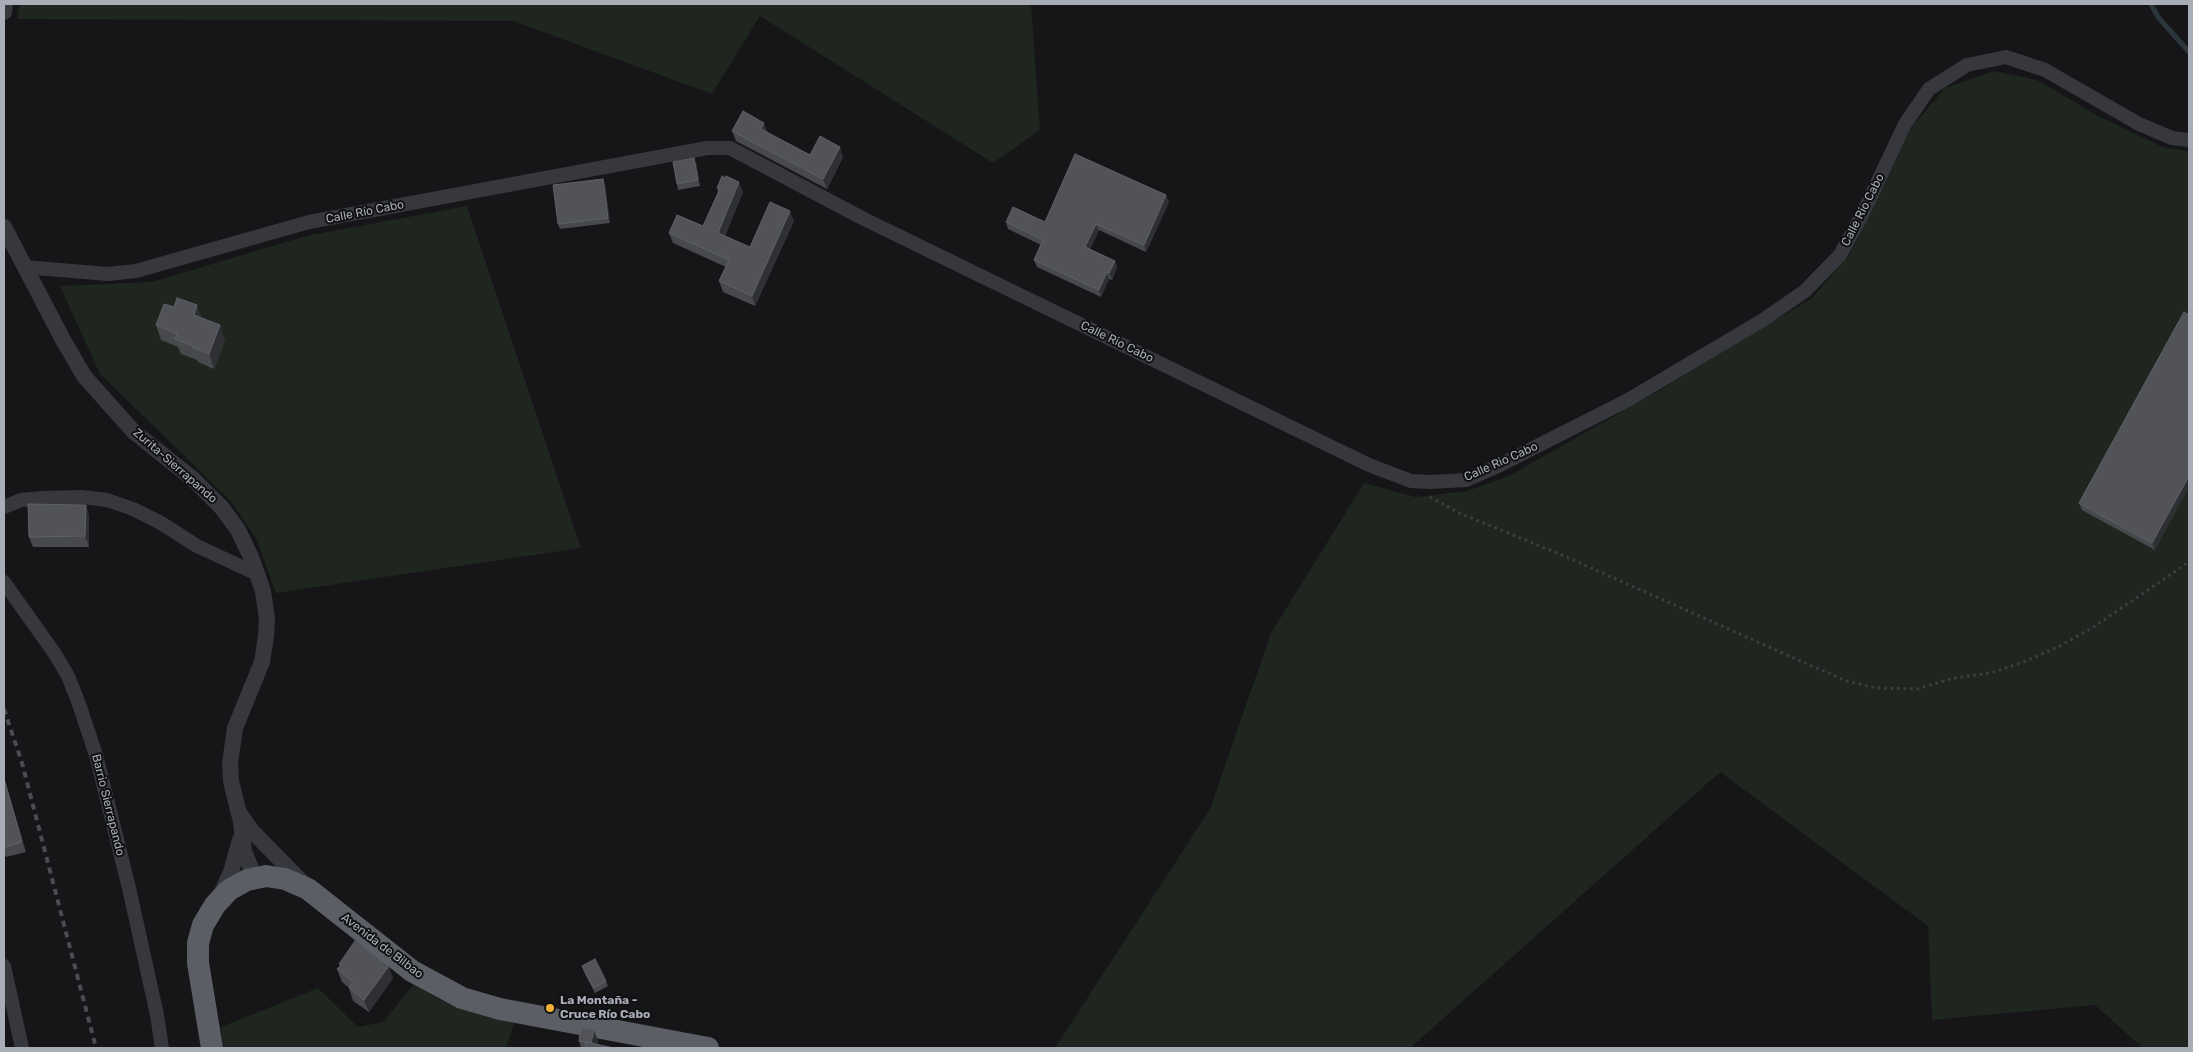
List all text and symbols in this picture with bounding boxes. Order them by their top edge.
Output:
street label: Calle Rio Cabo [1839,171,1887,249]
street label: Calle Río Cabo [325,197,405,227]
street label: Calle Rio Cabo [1078,318,1156,366]
street label: Zurita-Sierrapando [130,426,220,506]
street label: Calle Rio Cabo [1462,439,1540,485]
street label: Barrio Sierrapando [88,753,128,857]
street label: Avenida de Bilbao [338,910,426,982]
place label: La Montaña - Cruce Río Cabo [560,994,650,1022]
marker: La Montaña - Cruce Río Cabo [544,1002,556,1014]

